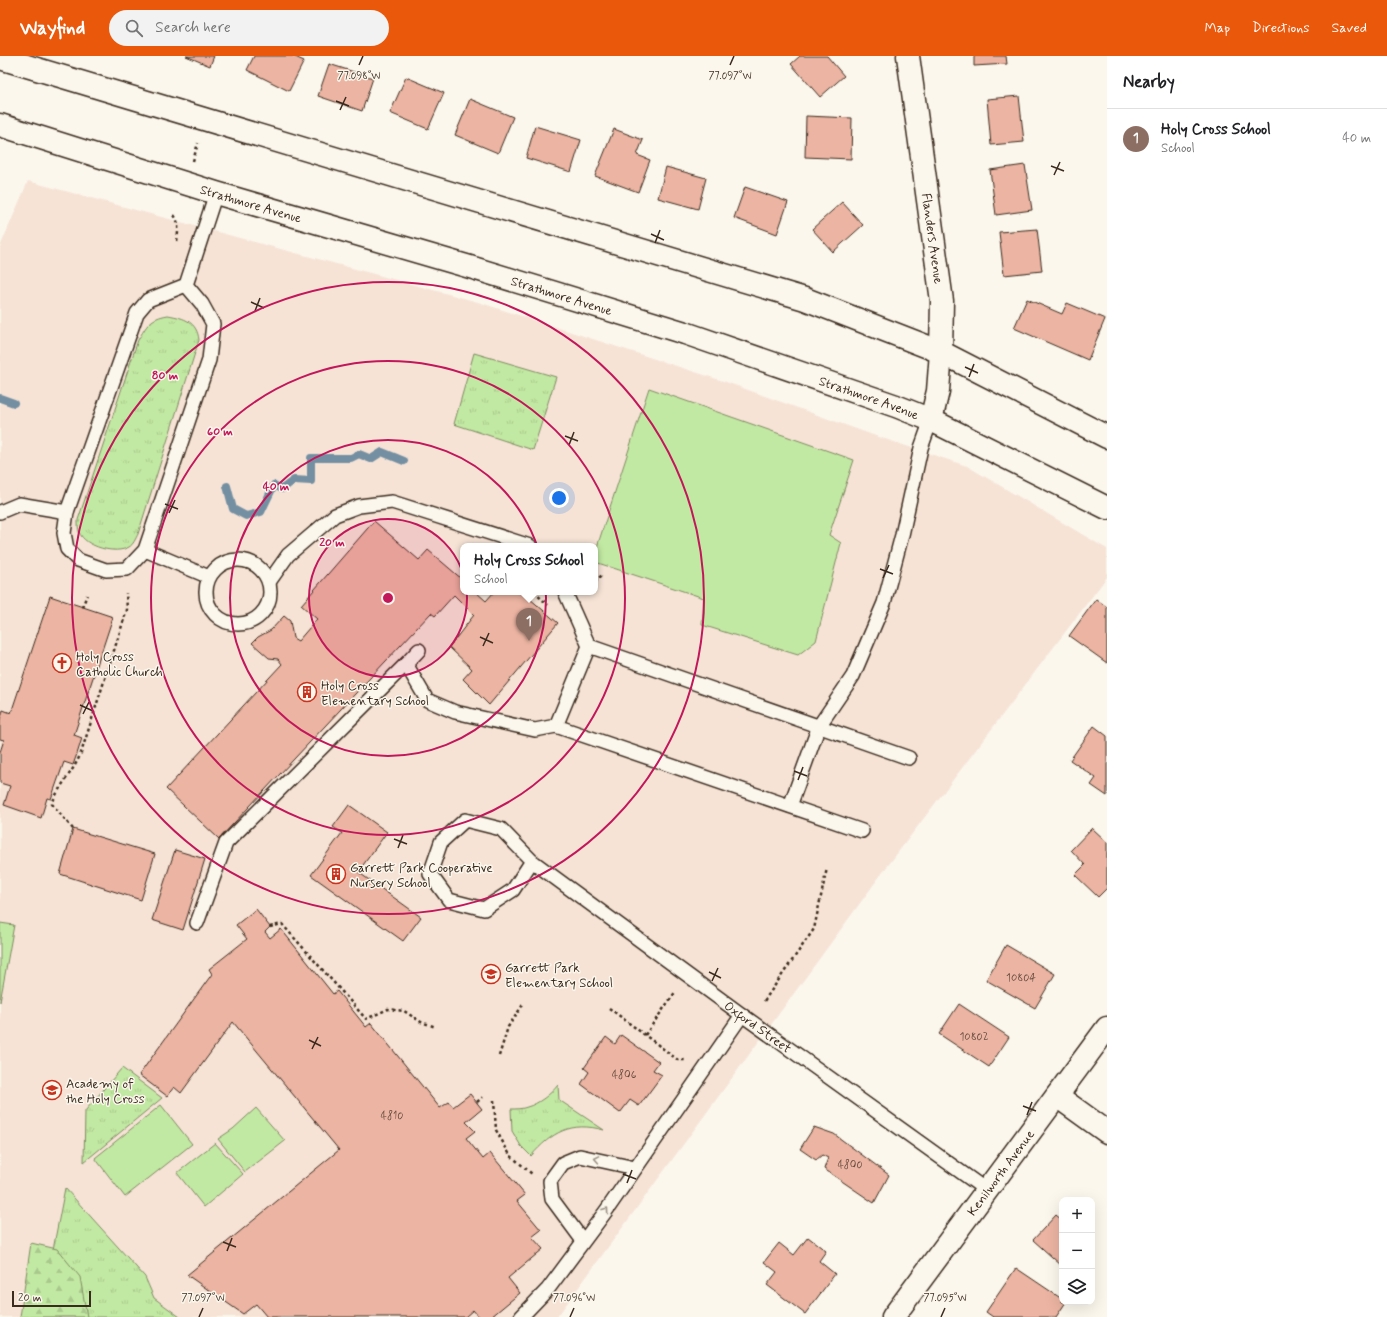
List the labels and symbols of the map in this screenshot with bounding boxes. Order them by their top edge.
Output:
text: 77.098°W [338,69,380,83]
text: 77.097°W [708,69,752,83]
street label: Strathmore Avenue [198,182,304,228]
street label: Flanders Avenue [917,192,947,285]
street label: Strathmore Avenue [509,273,614,320]
text: 80 m [152,368,179,384]
street label: Strathmore Avenue [816,373,921,424]
text: 60 m [207,424,233,440]
text: 40 m [263,479,290,495]
your location [549,488,569,508]
text: 20 m [319,535,345,551]
centre of rings [381,591,395,605]
pin: 1 [516,608,542,641]
place label: Holy Cross Catholic Church [76,649,163,681]
church icon: Holy Cross Catholic Church [51,652,73,674]
place label: Holy Cross Elementary School [321,678,429,710]
building icon: Holy Cross Elementary School [296,681,318,703]
place label: Garrett Park Cooperative Nursery School [350,860,493,892]
building icon: Garrett Park Cooperative Nursery School [325,863,347,885]
place label: Garrett Park Elementary School [505,960,613,992]
school or university icon: Garrett Park Elementary School [480,963,502,985]
house number: 10804 [1006,971,1036,985]
street label: Oxford Street [720,998,794,1058]
house number: 10802 [959,1030,989,1044]
house number: 4806 [612,1068,637,1082]
place label: Academy of the Holy Cross [66,1076,145,1108]
school or university icon: Academy of the Holy Cross [41,1079,63,1101]
house number: 4810 [381,1109,403,1123]
street label: Kenilworth Avenue [964,1127,1039,1220]
one-way arrow [594,1155,600,1164]
house number: 4800 [837,1158,863,1172]
one-way arrow [601,1207,609,1214]
scale bar [12,1289,91,1308]
text: 77.097°W [181,1291,225,1305]
text: 77.096°W [553,1291,595,1305]
text: 77.095°W [923,1291,967,1305]

